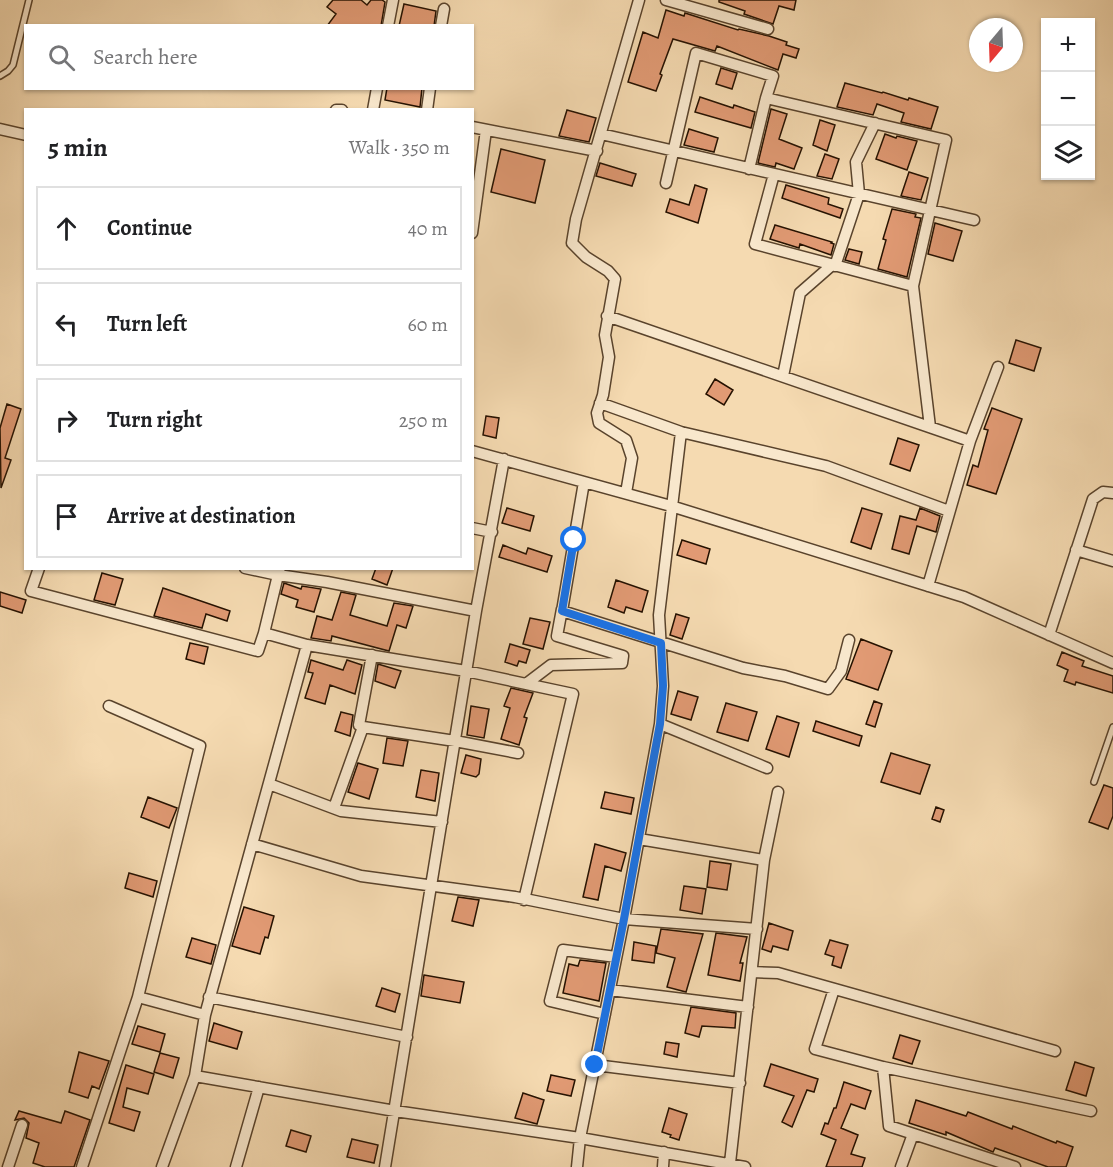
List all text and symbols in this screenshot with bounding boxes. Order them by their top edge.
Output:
north arrow [969,18,1023,72]
map controls [1041,18,1095,180]
button: + [1041,18,1095,72]
search box [24,24,474,90]
icon: search [45,41,78,74]
text: Search here [93,42,198,72]
button: − [1041,72,1095,126]
button: layers [1041,126,1095,180]
text: 5 min [48,130,108,165]
text: Walk · 350 m [349,134,450,161]
icon: ahead [50,212,83,245]
text: Continue [107,213,192,243]
text: 40 m [408,215,448,242]
icon: left [50,308,83,341]
text: Turn left [107,309,187,339]
text: 60 m [408,311,448,338]
icon: right [50,404,83,437]
text: Turn right [107,405,203,435]
text: 250 m [399,407,448,434]
icon: arrive [50,500,83,533]
text: Arrive at destination [107,501,296,531]
route start [560,526,586,552]
route end [581,1051,607,1077]

